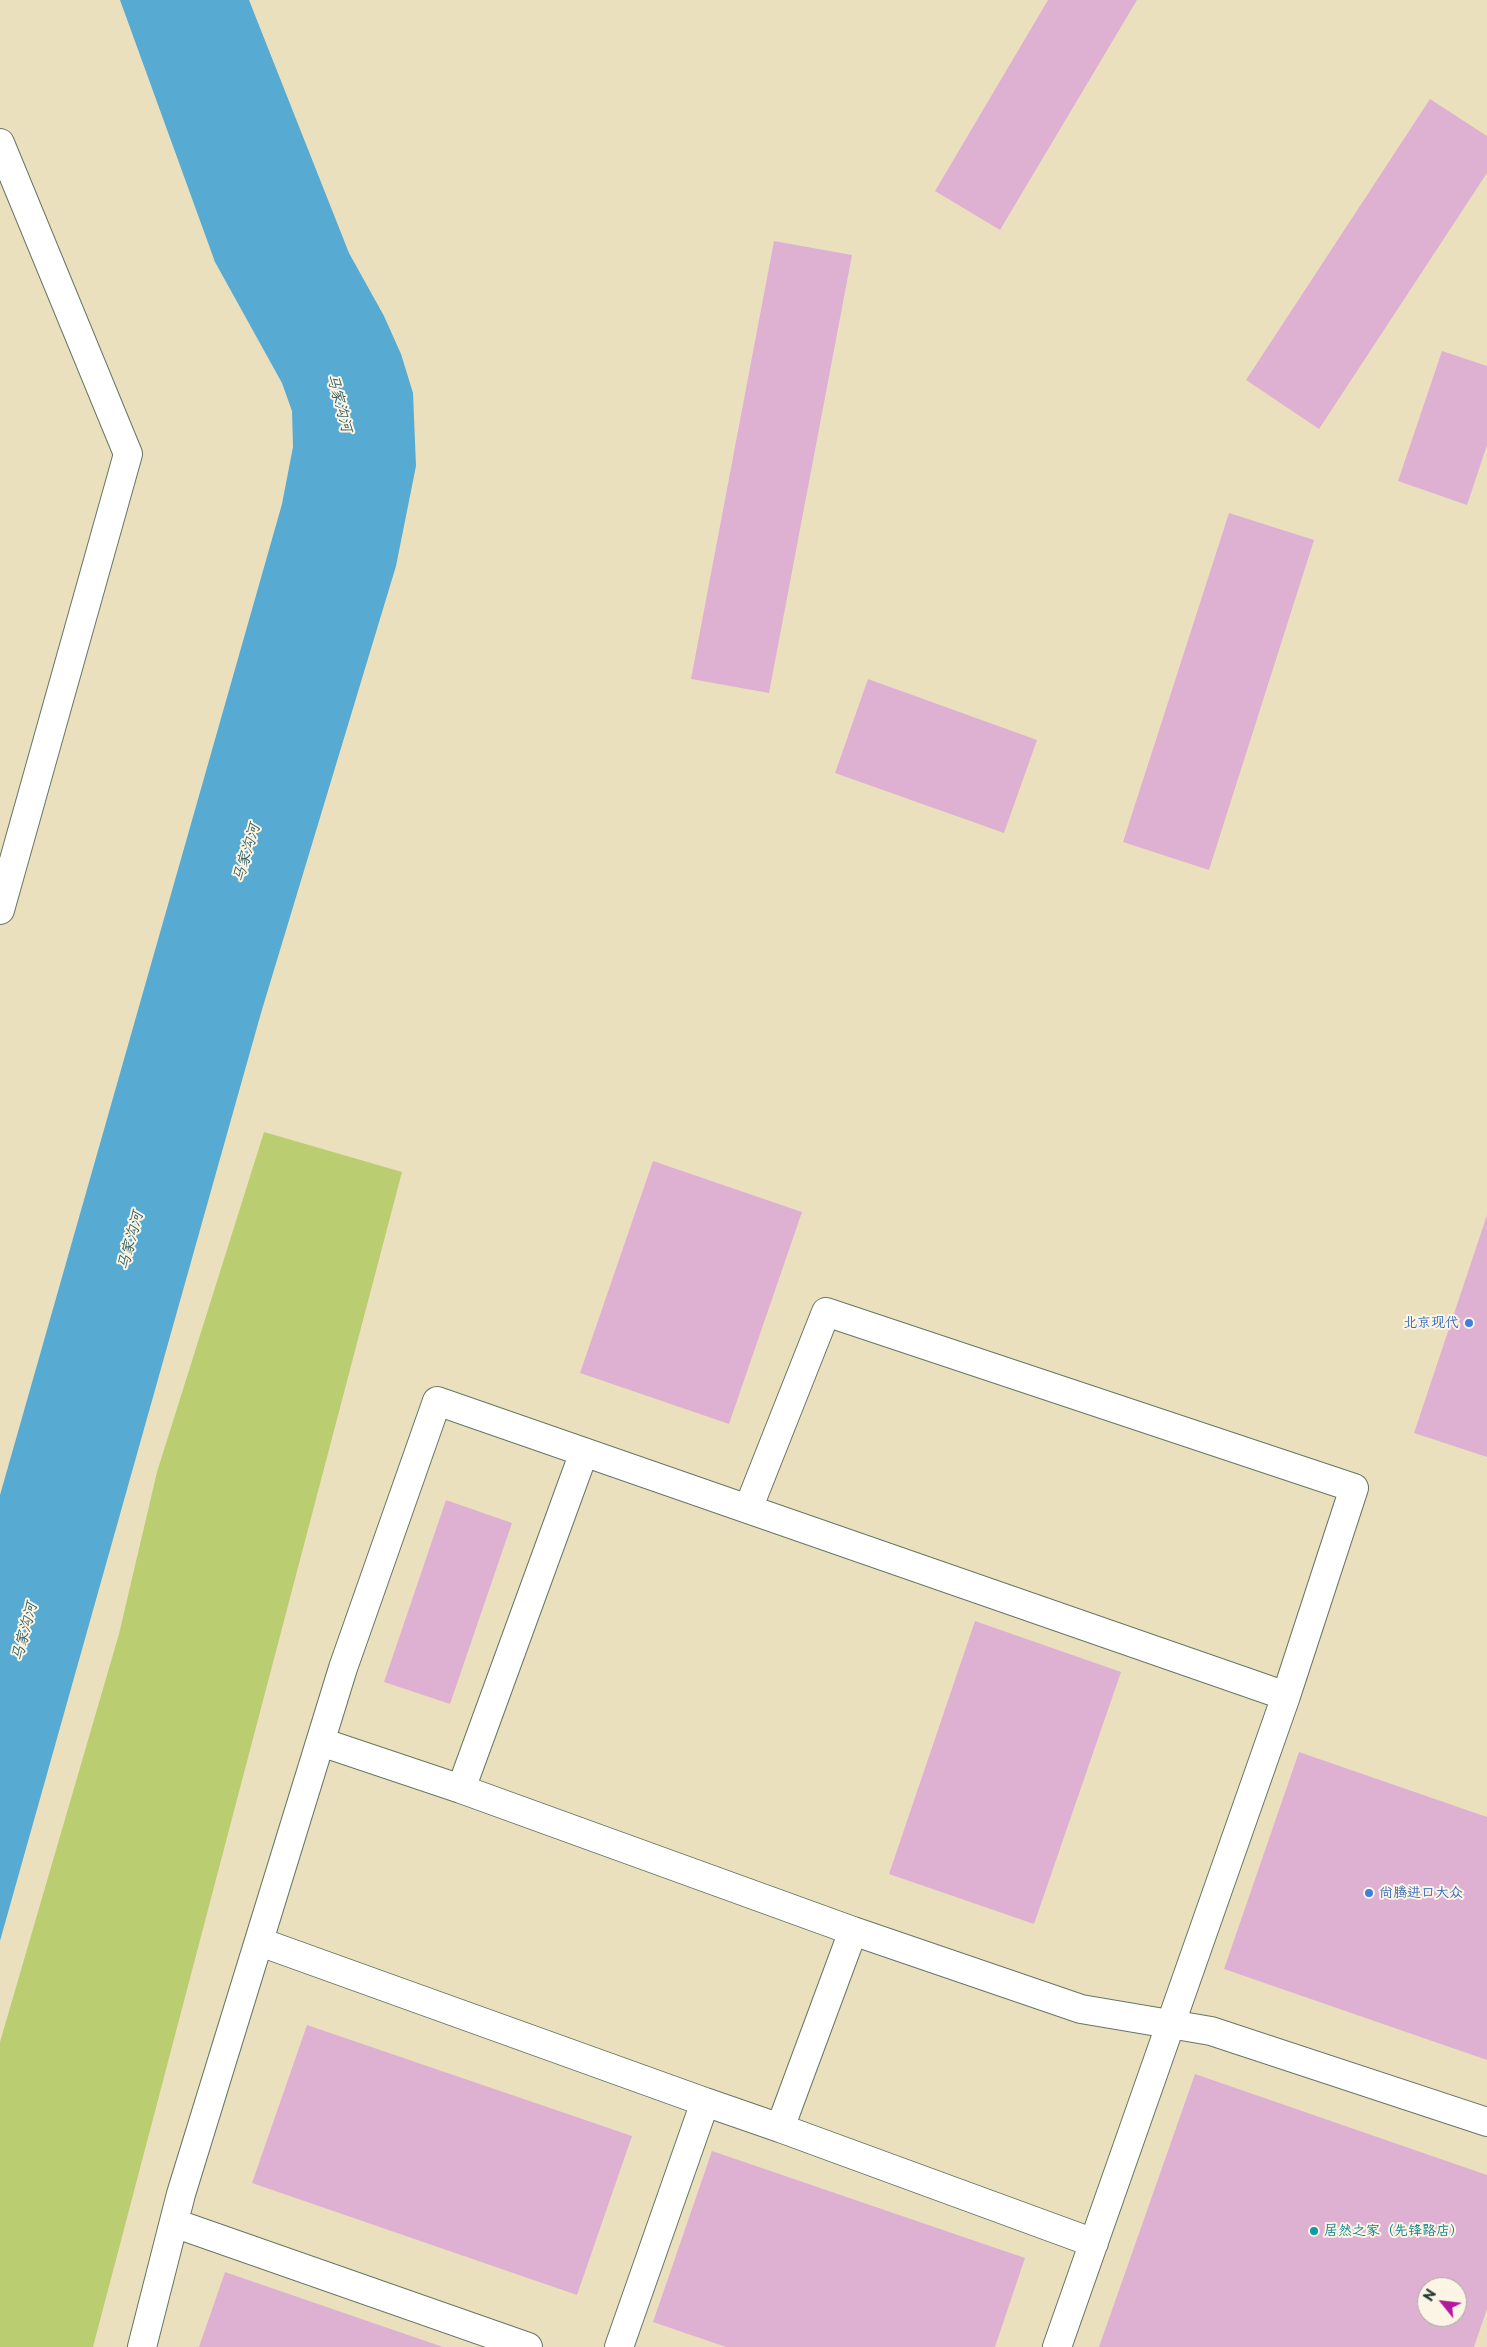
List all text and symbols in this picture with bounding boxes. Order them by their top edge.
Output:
water label: 马家沟河 [323,372,355,434]
water label: 马家沟河 [230,822,264,884]
water label: 马家沟河 [115,1210,147,1272]
place label: 北京现代 [1403,1315,1459,1331]
marker: 北京现代 [1463,1317,1475,1329]
water label: 马家沟河 [9,1601,41,1663]
place label: 尚腾进口大众 [1379,1885,1463,1901]
marker: 尚腾进口大众 [1363,1887,1375,1899]
place label: 居然之家（先锋路店） [1324,2223,1464,2239]
marker: 居然之家（先锋路店） [1308,2225,1320,2237]
north arrow [1417,2277,1467,2327]
text: N [1417,2285,1441,2305]

